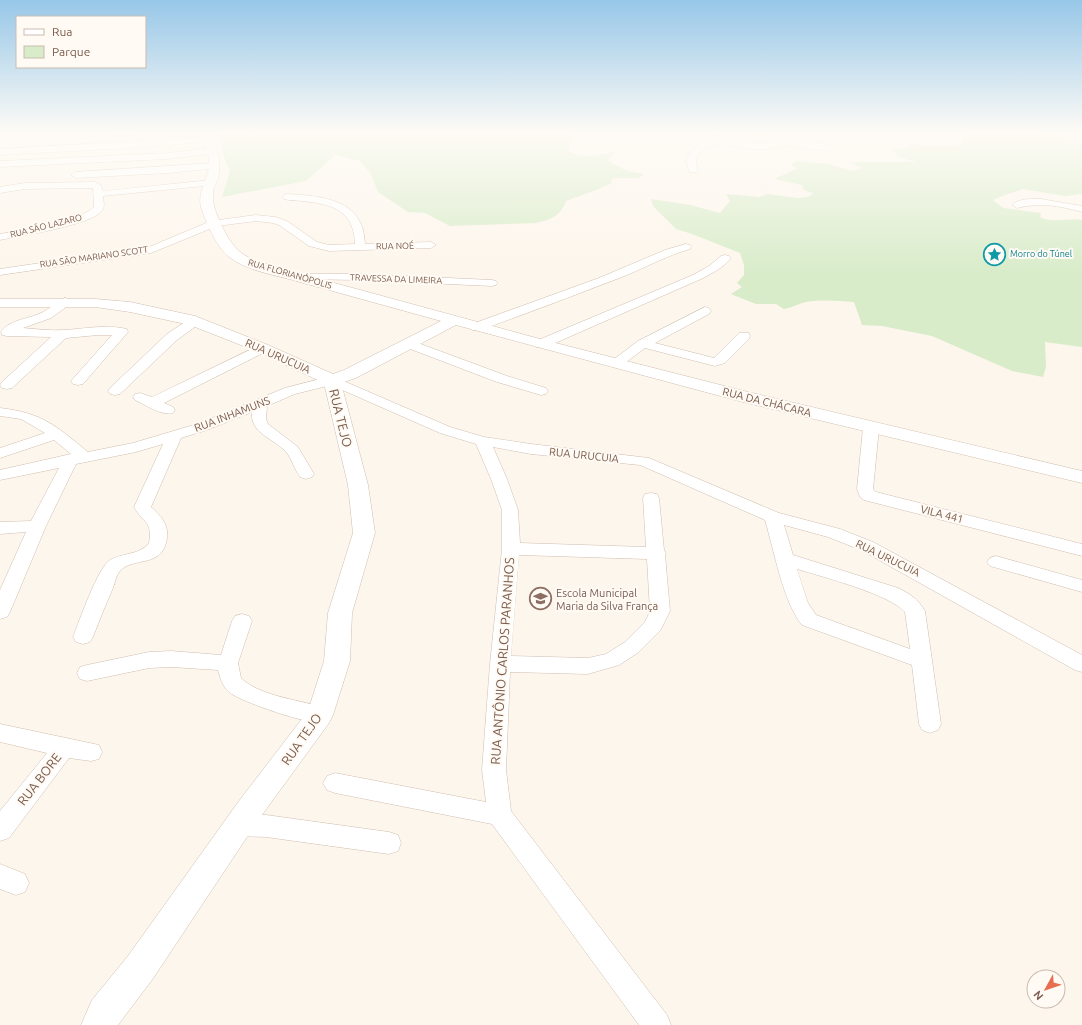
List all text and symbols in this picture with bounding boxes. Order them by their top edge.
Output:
legend [16,16,146,68]
text: Rua [52,25,73,38]
text: Parque [52,45,90,58]
street label: RUA SĀO LAZARO [9,212,83,240]
street label: RUA NOÉ [376,239,414,251]
place icon: Morro do Túnel [981,241,1007,267]
street label: RUA SÃO MARIANO SCOTT [39,243,149,270]
place label: Morro do Túnel [1010,249,1073,259]
street label: RUA FLORIANÓPOLIS [247,255,334,291]
street label: TRAVESSA DA LIMEIRA [350,272,442,286]
street label: RUA URUCUIA [244,336,313,376]
street label: RUA DA CHÁCARA [721,384,814,419]
street label: RUA TEJO [327,387,355,449]
street label: RUA INHAMUNS [192,394,272,434]
street label: RUA URUCUIA [549,445,620,465]
street label: VILA 441 [919,503,965,525]
street label: RUA URUCUIA [854,537,923,579]
street label: RUA ANTÔNIO CARLOS PARANHOS [488,557,516,765]
school or university icon: Escola Municipal Maria da Silva França [528,586,554,612]
place label: Escola Municipal Maria da Silva França [556,587,658,612]
street label: RUA TEJO [278,711,324,767]
street label: RUA BORE [14,750,64,808]
north arrow [1026,969,1066,1009]
text: N [1031,988,1046,1002]

